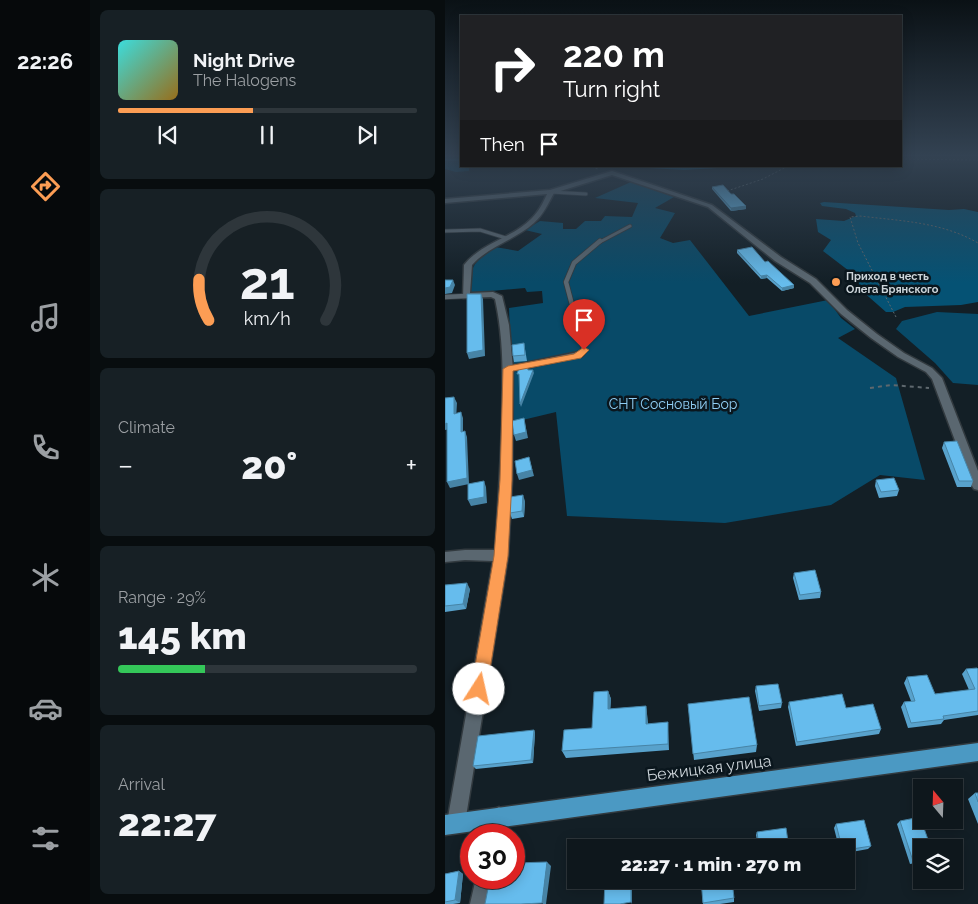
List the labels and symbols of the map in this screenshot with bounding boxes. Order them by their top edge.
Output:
place label: Приход в честь Олега Брянского [846,270,939,296]
marker: Приход в честь Олега Брянского [830,276,842,288]
pin [563,299,605,350]
park label: СНТ Сосновый Бор [609,396,738,412]
position arrow [452,662,504,714]
street label: Бежицкая улица [646,751,772,785]
north arrow [913,779,963,829]
speed limit sign: 30 [460,824,525,889]

